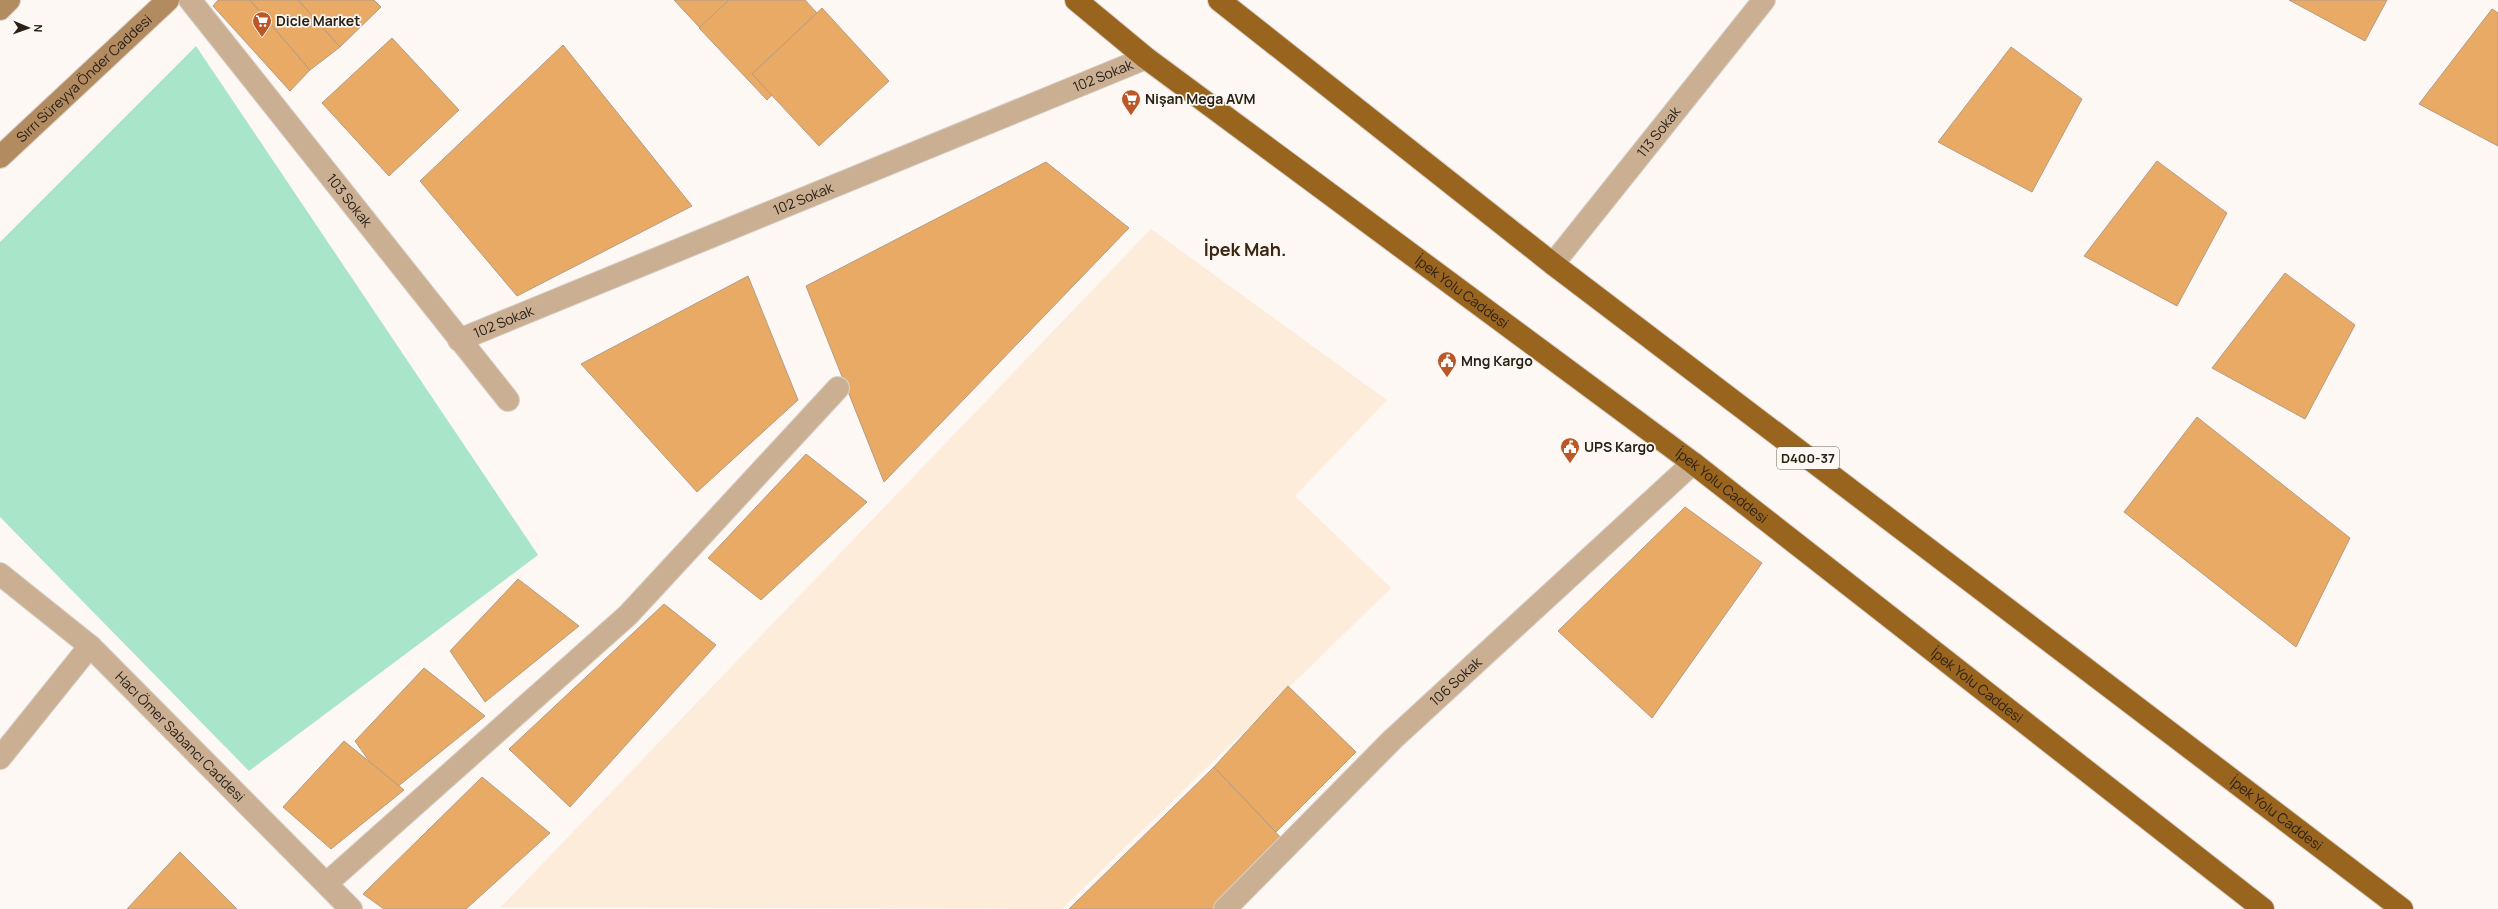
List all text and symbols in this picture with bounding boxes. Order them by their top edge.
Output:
north arrow [8,8,48,48]
street label: Sırrı Süreyya Önder Caddesi [12,10,156,146]
supermarket icon: Dicle Market [251,10,273,38]
place label: Dicle Market [276,11,360,30]
text: N [31,24,46,33]
street label: 102 Sokak [1070,54,1137,96]
supermarket icon: Nişan Mega AVM [1120,88,1142,116]
place label: Nişan Mega AVM [1145,89,1255,108]
street label: 113 Sokak [1632,101,1685,161]
street label: 103 Sokak [323,169,377,232]
street label: 102 Sokak [770,177,837,219]
district label: İpek Mah. [1204,237,1286,261]
street label: İpek Yolu Caddesi [1412,251,1513,333]
street label: 102 Sokak [470,300,537,342]
public building icon: Mng Kargo [1436,350,1458,378]
place label: Mng Kargo [1461,351,1533,370]
public building icon: UPS Kargo [1559,436,1581,464]
place label: UPS Kargo [1584,437,1655,456]
street label: İpek Yolu Caddesi [1672,443,1772,527]
road number: D400-37 [1777,447,1839,469]
street label: İpek Yolu Caddesi [1927,643,2027,727]
street label: 106 Sokak [1425,652,1486,710]
street label: Hacı Ömer Sabancı Caddesi [111,667,249,806]
street label: İpek Yolu Caddesi [2226,772,2327,855]

